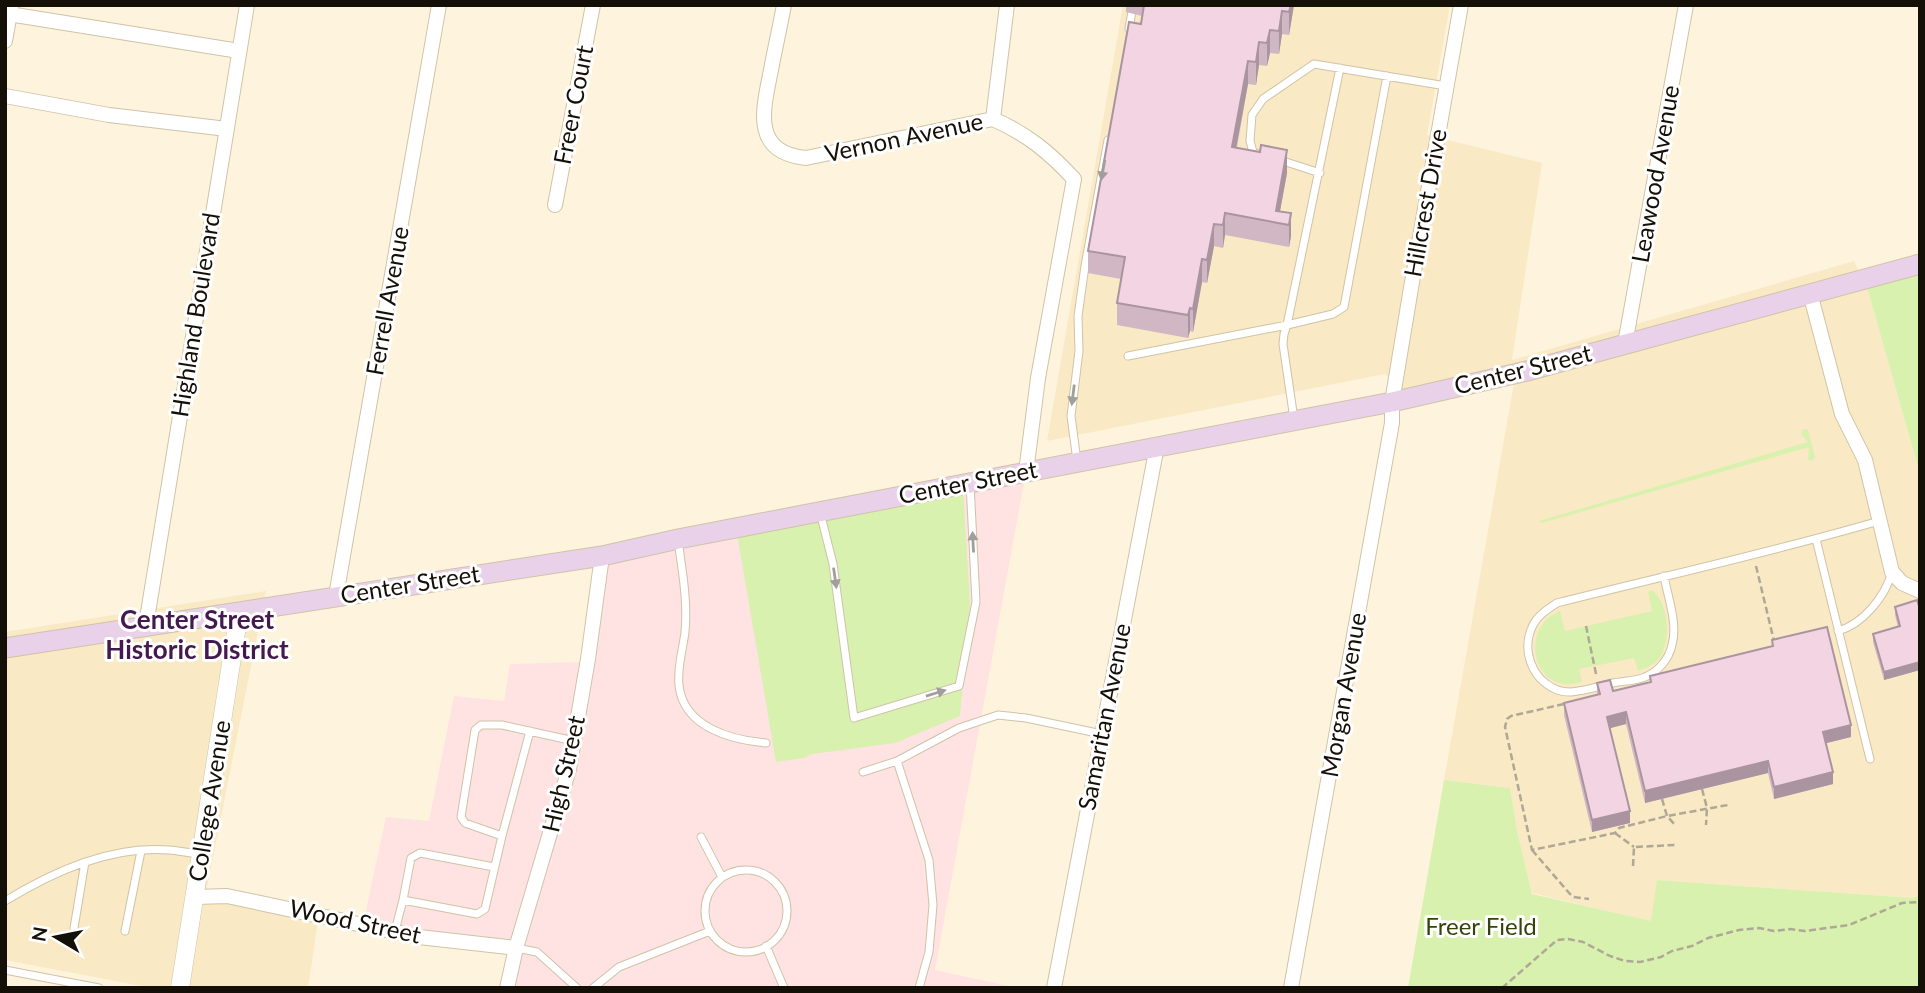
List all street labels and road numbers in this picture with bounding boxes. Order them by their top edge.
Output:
street label: Freer Court [547,42,598,167]
street label: Leawood Avenue [1625,83,1684,265]
street label: Vernon Avenue [822,106,985,167]
street label: Hillcrest Drive [1397,126,1452,279]
street label: Highland Boulevard [164,211,225,419]
street label: Ferrell Avenue [359,224,414,378]
street label: Center Street [1451,337,1595,400]
street label: Center Street [896,454,1040,509]
street label: Center Street [338,558,482,609]
street label: Morgan Avenue [1314,610,1371,779]
street label: Samaritan Avenue [1071,621,1136,813]
street label: High Street [535,712,590,835]
street label: College Avenue [181,718,236,884]
street label: Wood Street [287,892,424,949]

